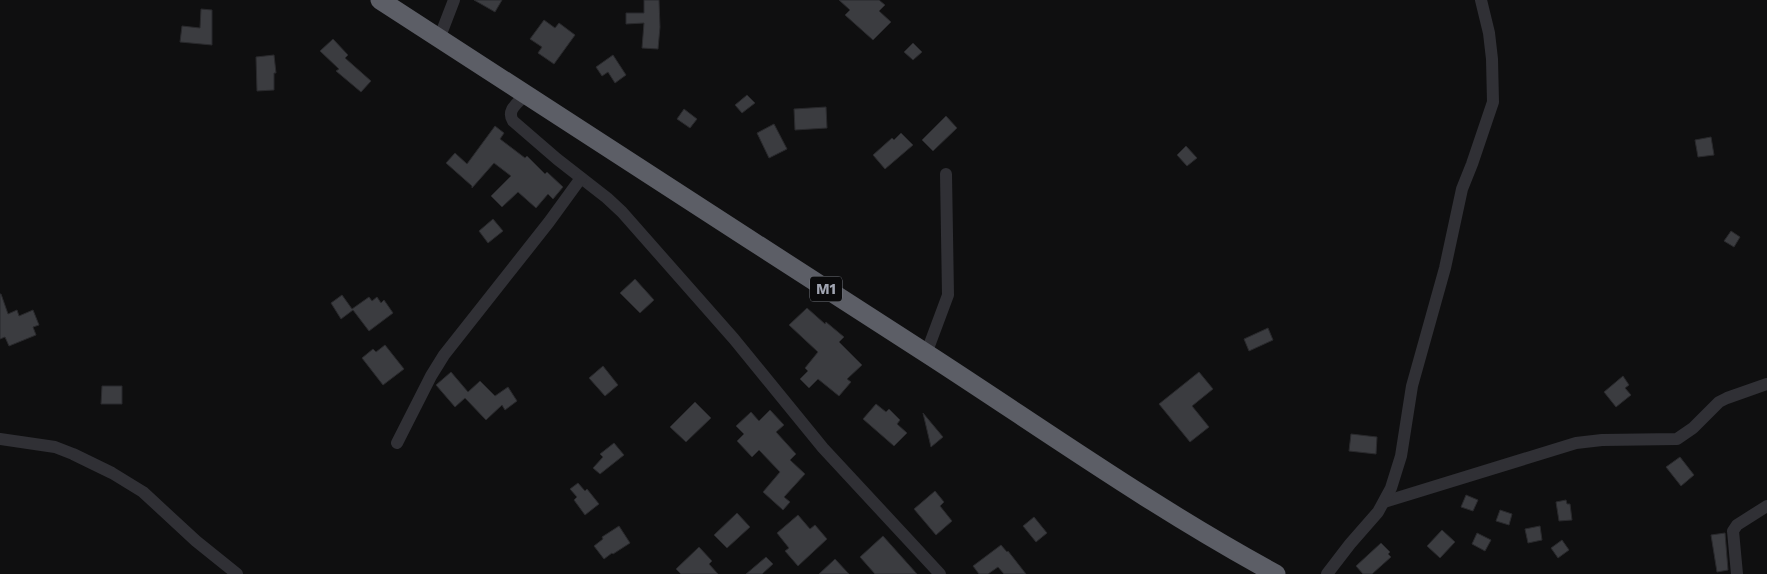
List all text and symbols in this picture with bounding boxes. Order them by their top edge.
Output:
road number: M1 [810,276,842,302]

